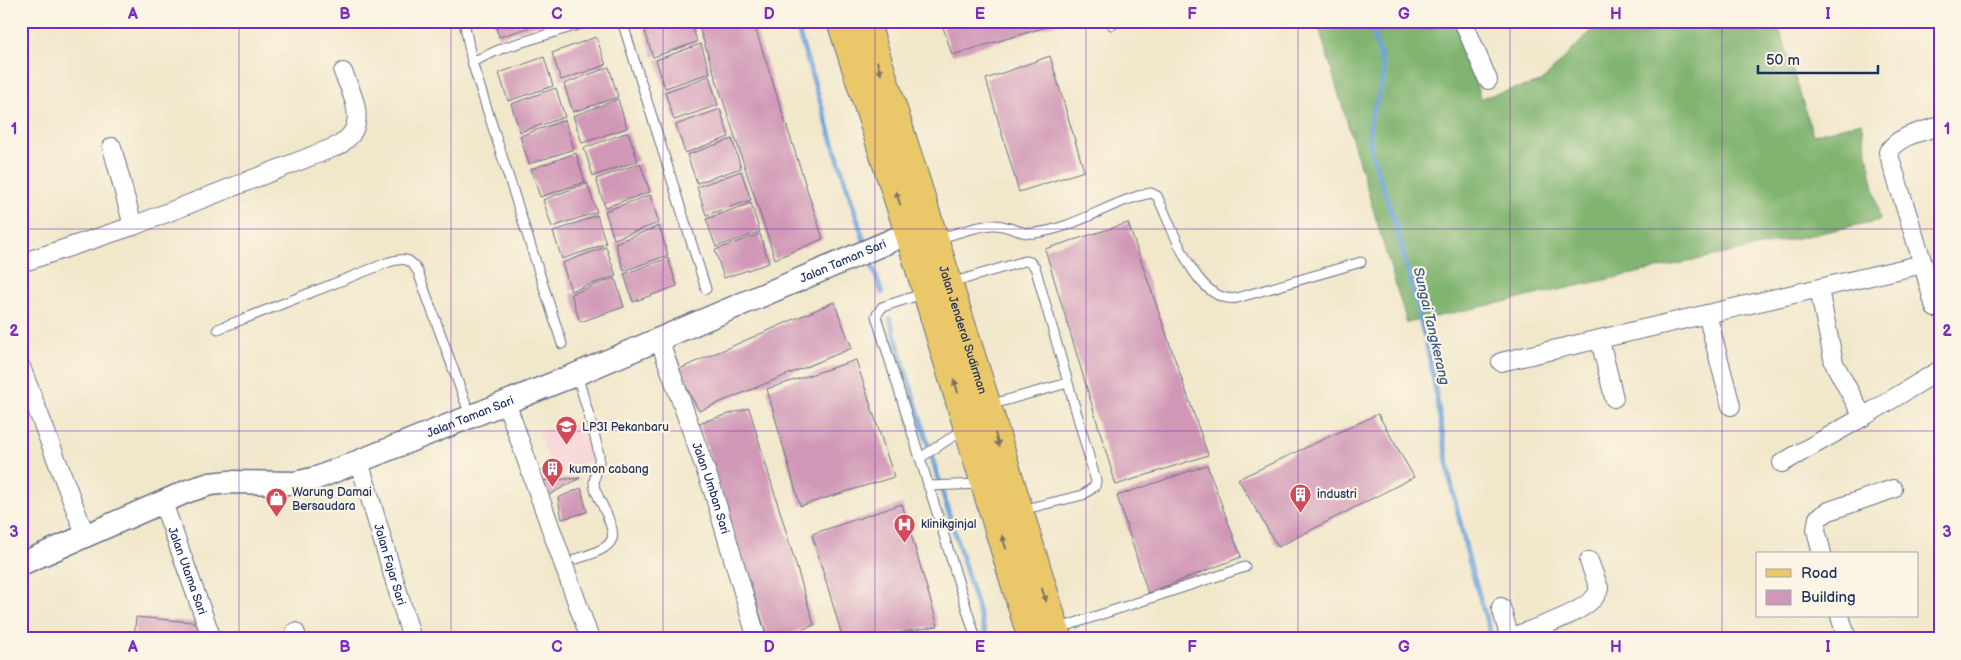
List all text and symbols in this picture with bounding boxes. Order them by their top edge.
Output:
text: A [127,5,138,24]
text: B [339,5,351,24]
text: C [551,5,563,24]
text: D [763,5,775,24]
text: E [975,5,985,24]
text: F [1187,5,1197,24]
text: G [1398,5,1410,24]
text: H [1610,5,1622,24]
text: I [1825,5,1831,24]
scale bar [1758,42,1878,74]
text: 50 m [1766,51,1800,70]
one-way arrow [875,61,883,76]
text: 1 [11,120,17,139]
text: 1 [1944,120,1950,139]
one-way arrow [894,190,901,205]
street label: Jalan Taman Sari [798,236,889,286]
street label: Jalan Jenderal Sudirman [935,264,990,396]
water label: Sungai Tangkerang [1410,266,1453,387]
text: 2 [9,322,19,341]
text: 2 [1942,322,1952,341]
one-way arrow [952,379,959,394]
street label: Jalan Taman Sari [425,393,516,441]
school or university icon: LP3I Pekanbaru [554,415,578,446]
place label: LP3I Pekanbaru [582,420,669,435]
one-way arrow [993,432,1001,447]
street label: Jalan Umban Sari [688,440,732,536]
building icon: kumon cabang [541,457,565,488]
place label: kumon cabang [569,462,649,477]
building icon: industri [1289,482,1313,513]
place label: Warung Damai Bersaudara [292,485,372,514]
shop icon: Warung Damai Bersaudara [264,487,288,518]
place label: industri [1317,487,1357,502]
hospital icon: klinikginjal [893,512,917,543]
place label: klinikginjal [921,517,976,532]
street label: Jalan Fajar Sari [370,522,409,607]
text: 3 [9,523,19,542]
text: 3 [1942,523,1952,542]
street label: Jalan Utama Sari [164,525,210,617]
one-way arrow [999,534,1007,549]
legend [1756,552,1918,618]
text: Road [1801,564,1837,583]
one-way arrow [1041,588,1049,603]
text: Building [1801,588,1856,607]
text: A [127,638,138,657]
text: B [339,638,351,657]
text: C [551,638,563,657]
text: D [763,638,775,657]
text: E [975,638,985,657]
text: F [1187,638,1197,657]
text: G [1398,638,1410,657]
text: H [1610,638,1622,657]
text: I [1825,638,1831,657]

